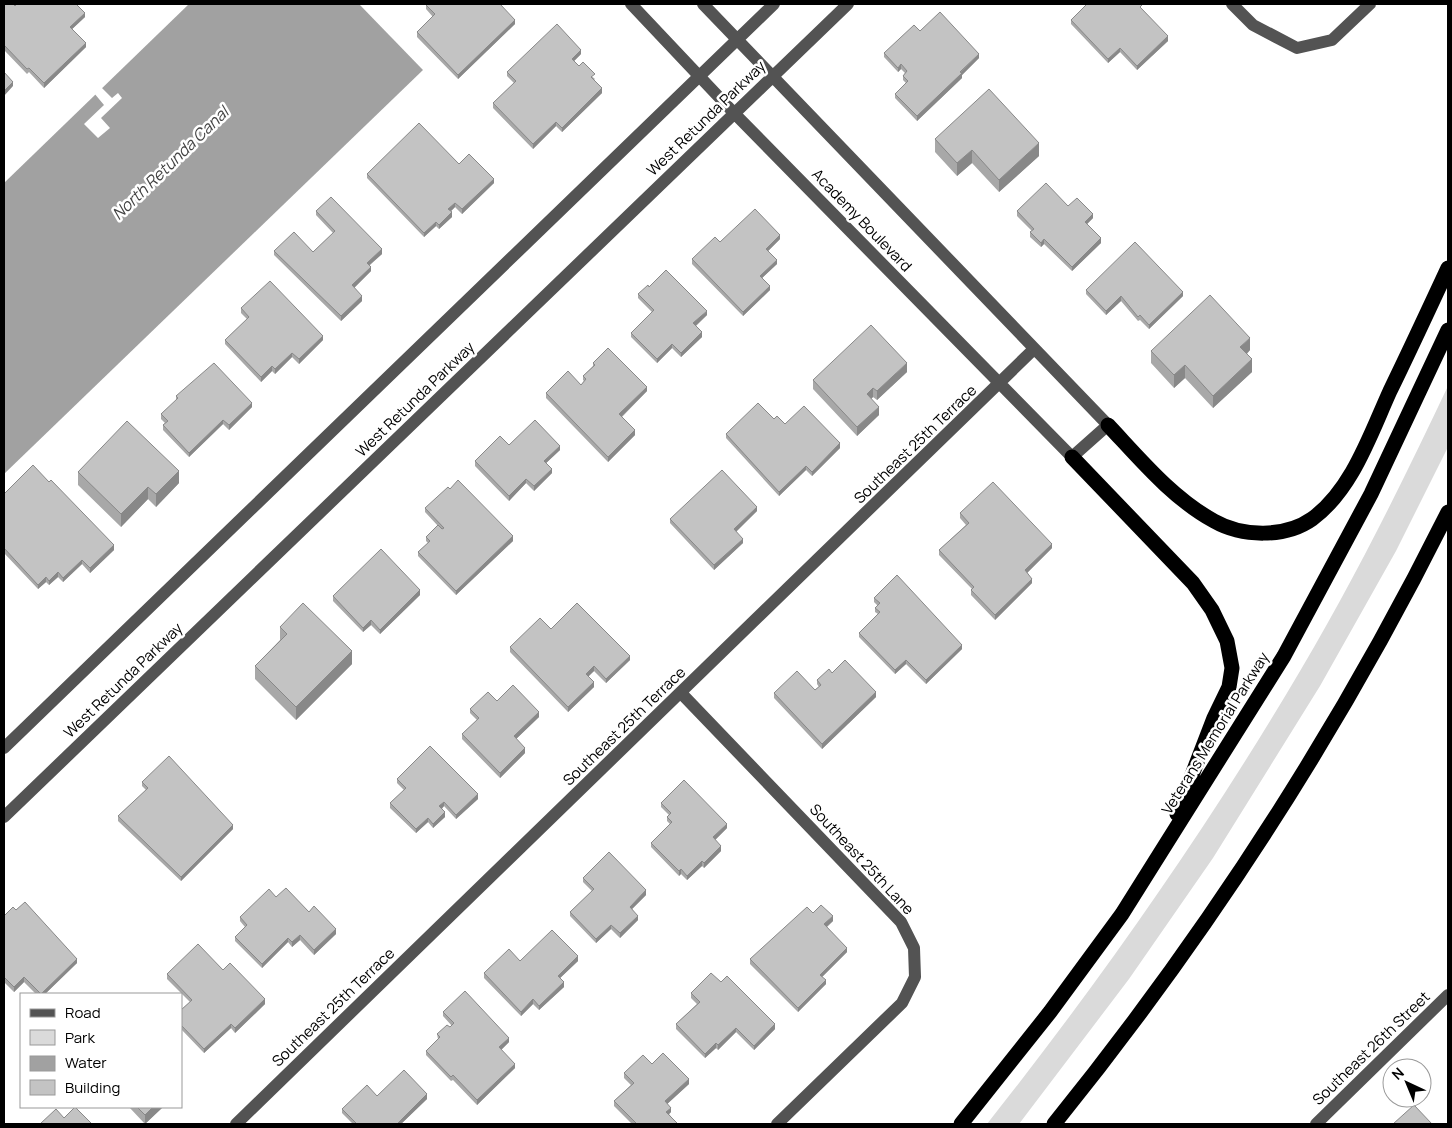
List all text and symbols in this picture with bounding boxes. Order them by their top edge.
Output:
street label: West Retunda Parkway [642,56,770,180]
water label: North Retunda Canal [107,100,235,224]
street label: Academy Boulevard [807,164,917,276]
street label: West Retunda Parkway [351,337,479,461]
street label: Southeast 25th Terrace [849,380,981,508]
street label: West Retunda Parkway [59,618,187,742]
street label: Veterans Memorial Parkway [1156,648,1274,818]
street label: Southeast 25th Terrace [558,662,690,790]
street label: Southeast 25th Lane [805,799,919,919]
street label: Southeast 25th Terrace [267,943,399,1071]
street label: Southeast 26th Street [1308,986,1434,1110]
legend [20,993,182,1108]
text: Road [65,1002,101,1023]
text: Park [65,1027,95,1048]
text: Water [65,1052,107,1073]
north arrow [1382,1058,1432,1108]
text: N [1387,1063,1408,1084]
text: Building [65,1077,120,1098]

